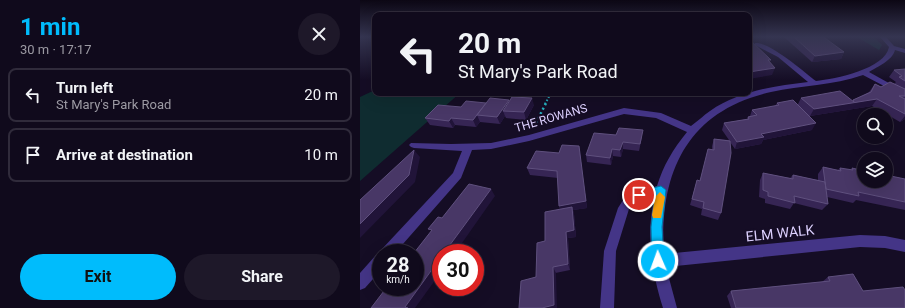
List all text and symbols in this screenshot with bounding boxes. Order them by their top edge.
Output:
text: 1 min [20,13,80,41]
button: close [298,13,340,55]
text: 20 m [458,27,521,60]
icon: left [392,28,444,80]
text: 30 m · 17:17 [20,42,91,57]
text: St Mary's Park Road [458,61,618,82]
text: Turn left [56,79,113,97]
icon: left [22,84,44,106]
text: 20 m [304,86,338,104]
text: St Mary's Park Road [56,97,171,112]
street label: THE ROWANS [513,101,589,135]
map controls [857,108,893,188]
button: search [857,108,893,144]
icon: arrive [22,144,44,166]
text: Arrive at destination [56,146,193,164]
text: 10 m [304,146,338,164]
button: layers [857,152,893,188]
pin [622,178,656,212]
icon: arrive [628,184,650,206]
street label: ELM WALK [745,221,815,245]
position arrow [637,240,679,282]
speed limit sign: 30 [432,244,484,296]
text: 28 [387,253,409,277]
button: Exit [20,254,176,300]
button: Share [184,254,340,300]
text: km/h [386,274,410,285]

